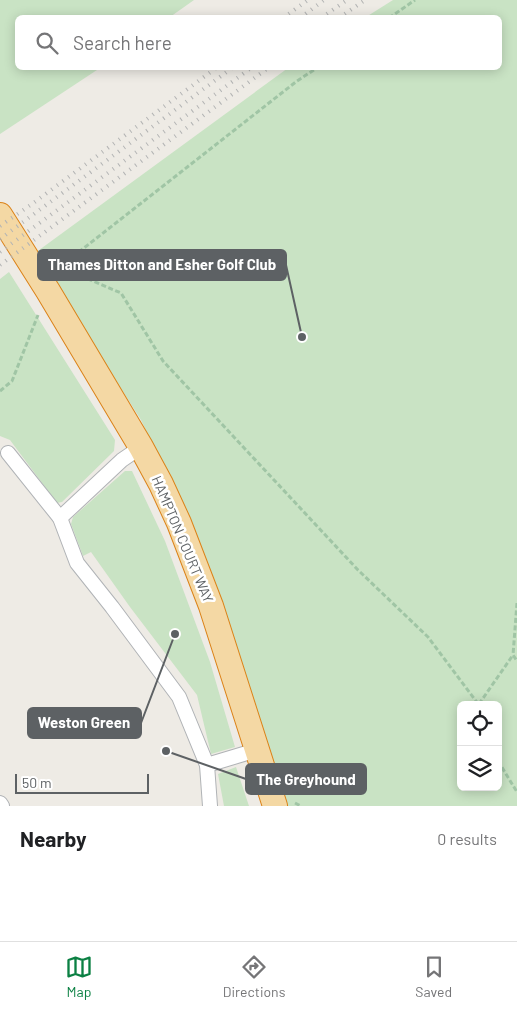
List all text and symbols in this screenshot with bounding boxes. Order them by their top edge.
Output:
search box [15,15,502,70]
icon: search [33,29,61,57]
text: Search here [73,31,172,54]
callout: Thames Ditton and Esher Golf Club [38,250,286,280]
text: Thames Ditton and Esher Golf Club [48,255,276,273]
street label: HAMPTON COURT WAY [149,473,217,605]
map controls [457,701,502,791]
button: locate [457,701,502,746]
callout: Weston Green [28,708,141,738]
text: Weston Green [38,713,130,731]
button: layers [457,746,502,791]
callout: The Greyhound [246,764,366,794]
text: The Greyhound [256,770,356,788]
scale bar [15,771,149,794]
text: 50 m [22,774,51,791]
text: Nearby [20,826,86,851]
text: 0 results [437,829,497,848]
tab: Map [65,953,93,1000]
tab: Directions [223,953,285,1000]
tab: Saved [415,953,452,1000]

